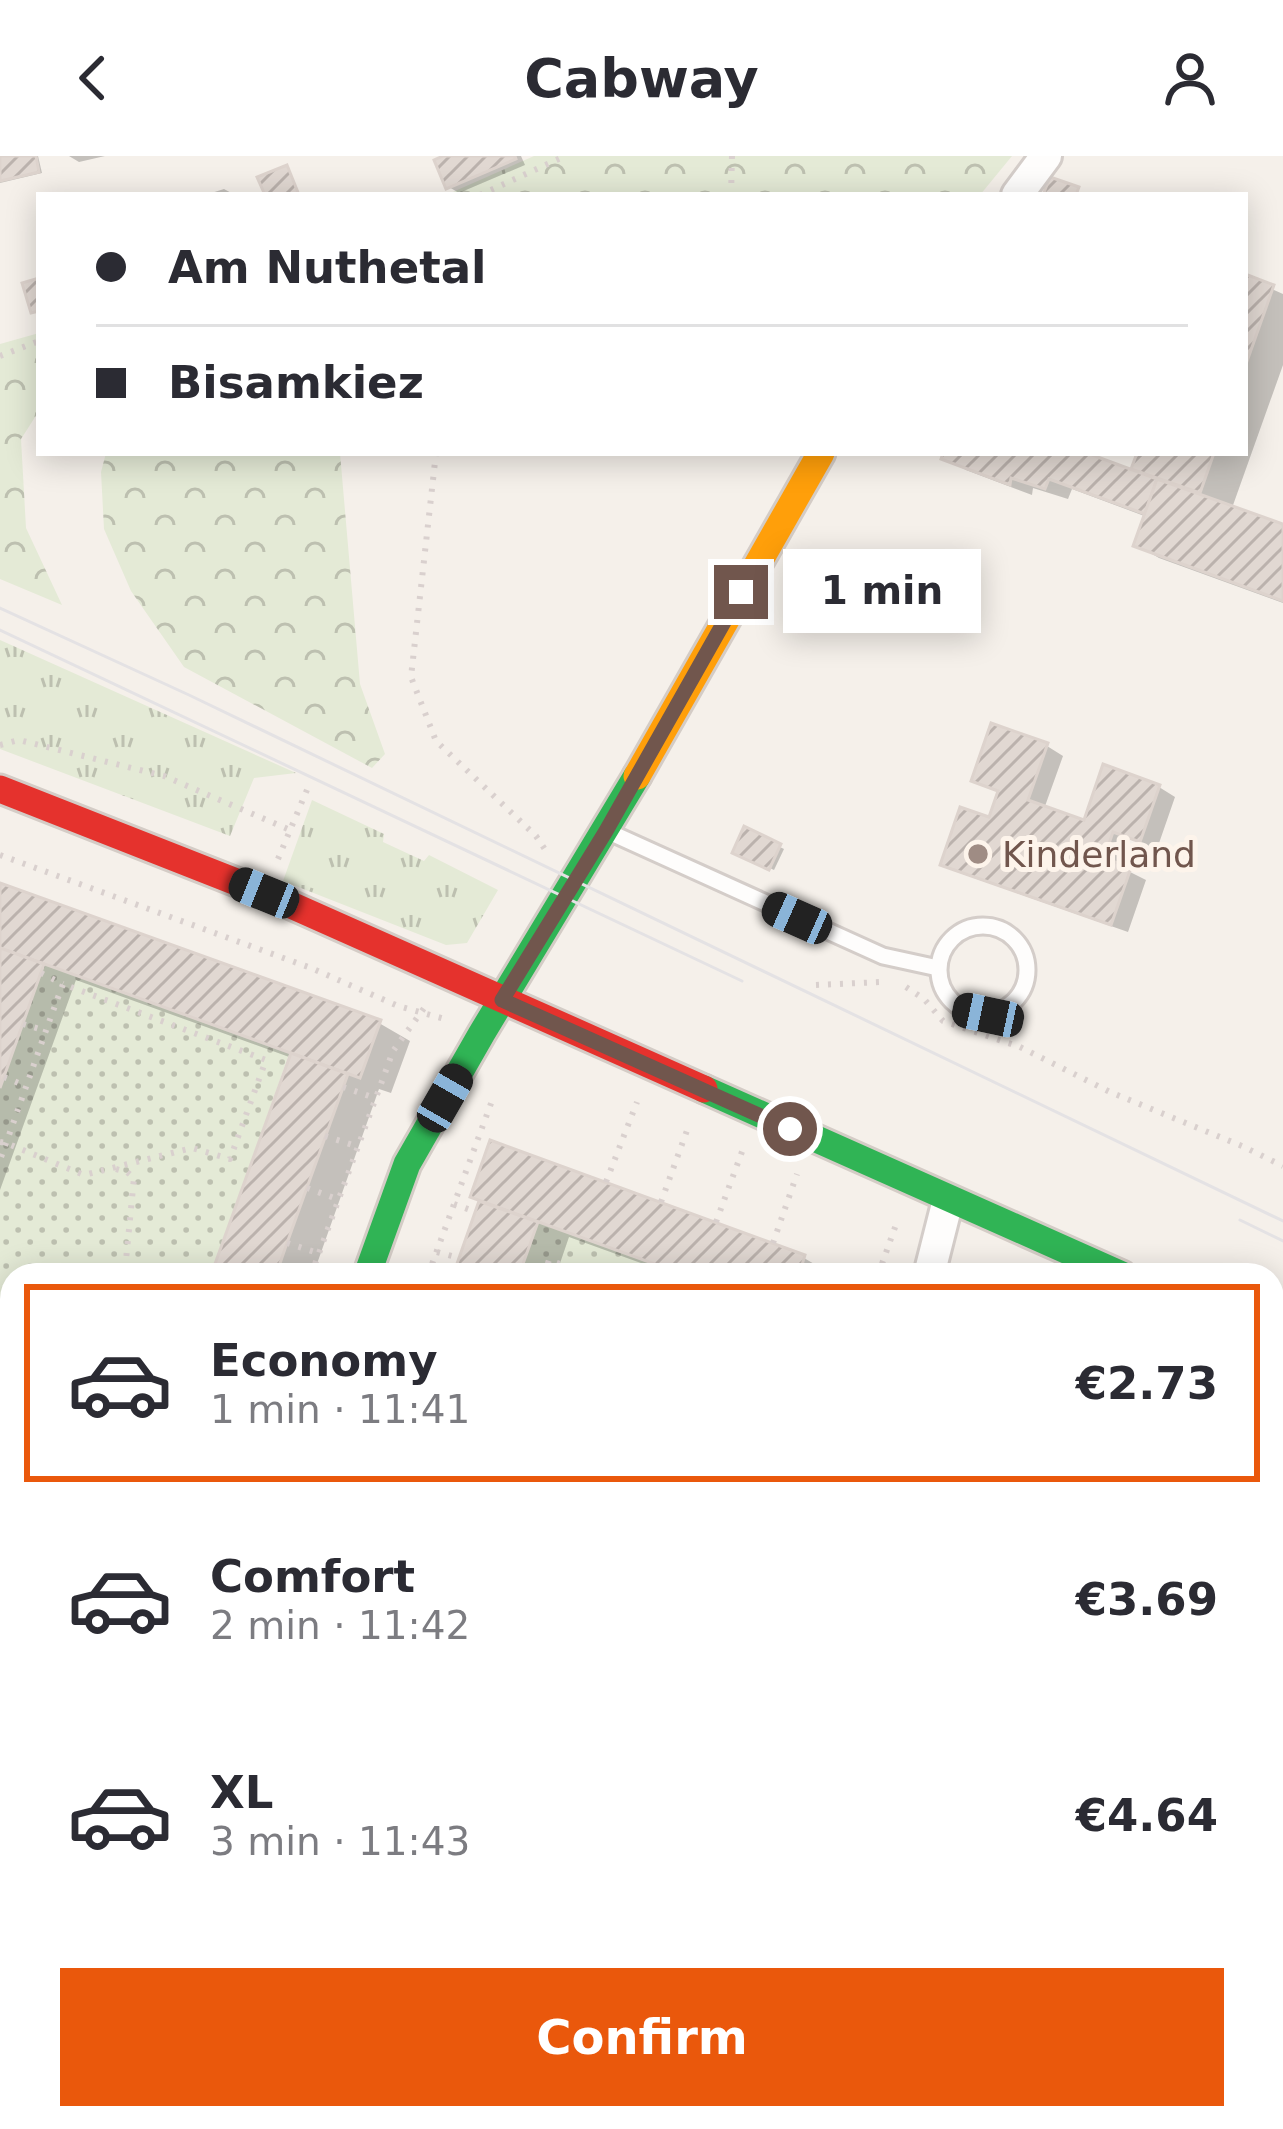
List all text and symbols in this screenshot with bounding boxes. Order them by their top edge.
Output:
icon: back [60,45,126,111]
icon: person [1157,45,1223,111]
text: Cabway [524,47,759,110]
text: Am Nuthetal [168,241,486,294]
text: Bisamkiez [168,356,424,409]
callout: 1 min [783,550,981,634]
route end [714,565,768,619]
text: 1 min [821,568,943,613]
place label: Kinderland [1002,834,1196,875]
marker: Kinderland [965,841,991,867]
car [224,863,304,923]
car [757,887,837,949]
car [949,990,1027,1040]
car [411,1058,479,1138]
route start [763,1102,817,1156]
icon: car [66,1329,174,1437]
text: Economy [210,1334,438,1387]
text: €2.73 [1076,1357,1218,1410]
text: 1 min · 11:41 [210,1387,470,1432]
icon: car [66,1545,174,1653]
text: Comfort [210,1550,415,1603]
text: €3.69 [1076,1573,1218,1626]
text: 2 min · 11:42 [210,1603,470,1648]
icon: car [66,1761,174,1869]
text: XL [210,1766,273,1819]
text: €4.64 [1076,1789,1218,1842]
text: 3 min · 11:43 [210,1819,470,1864]
button: Confirm [60,1968,1224,2106]

